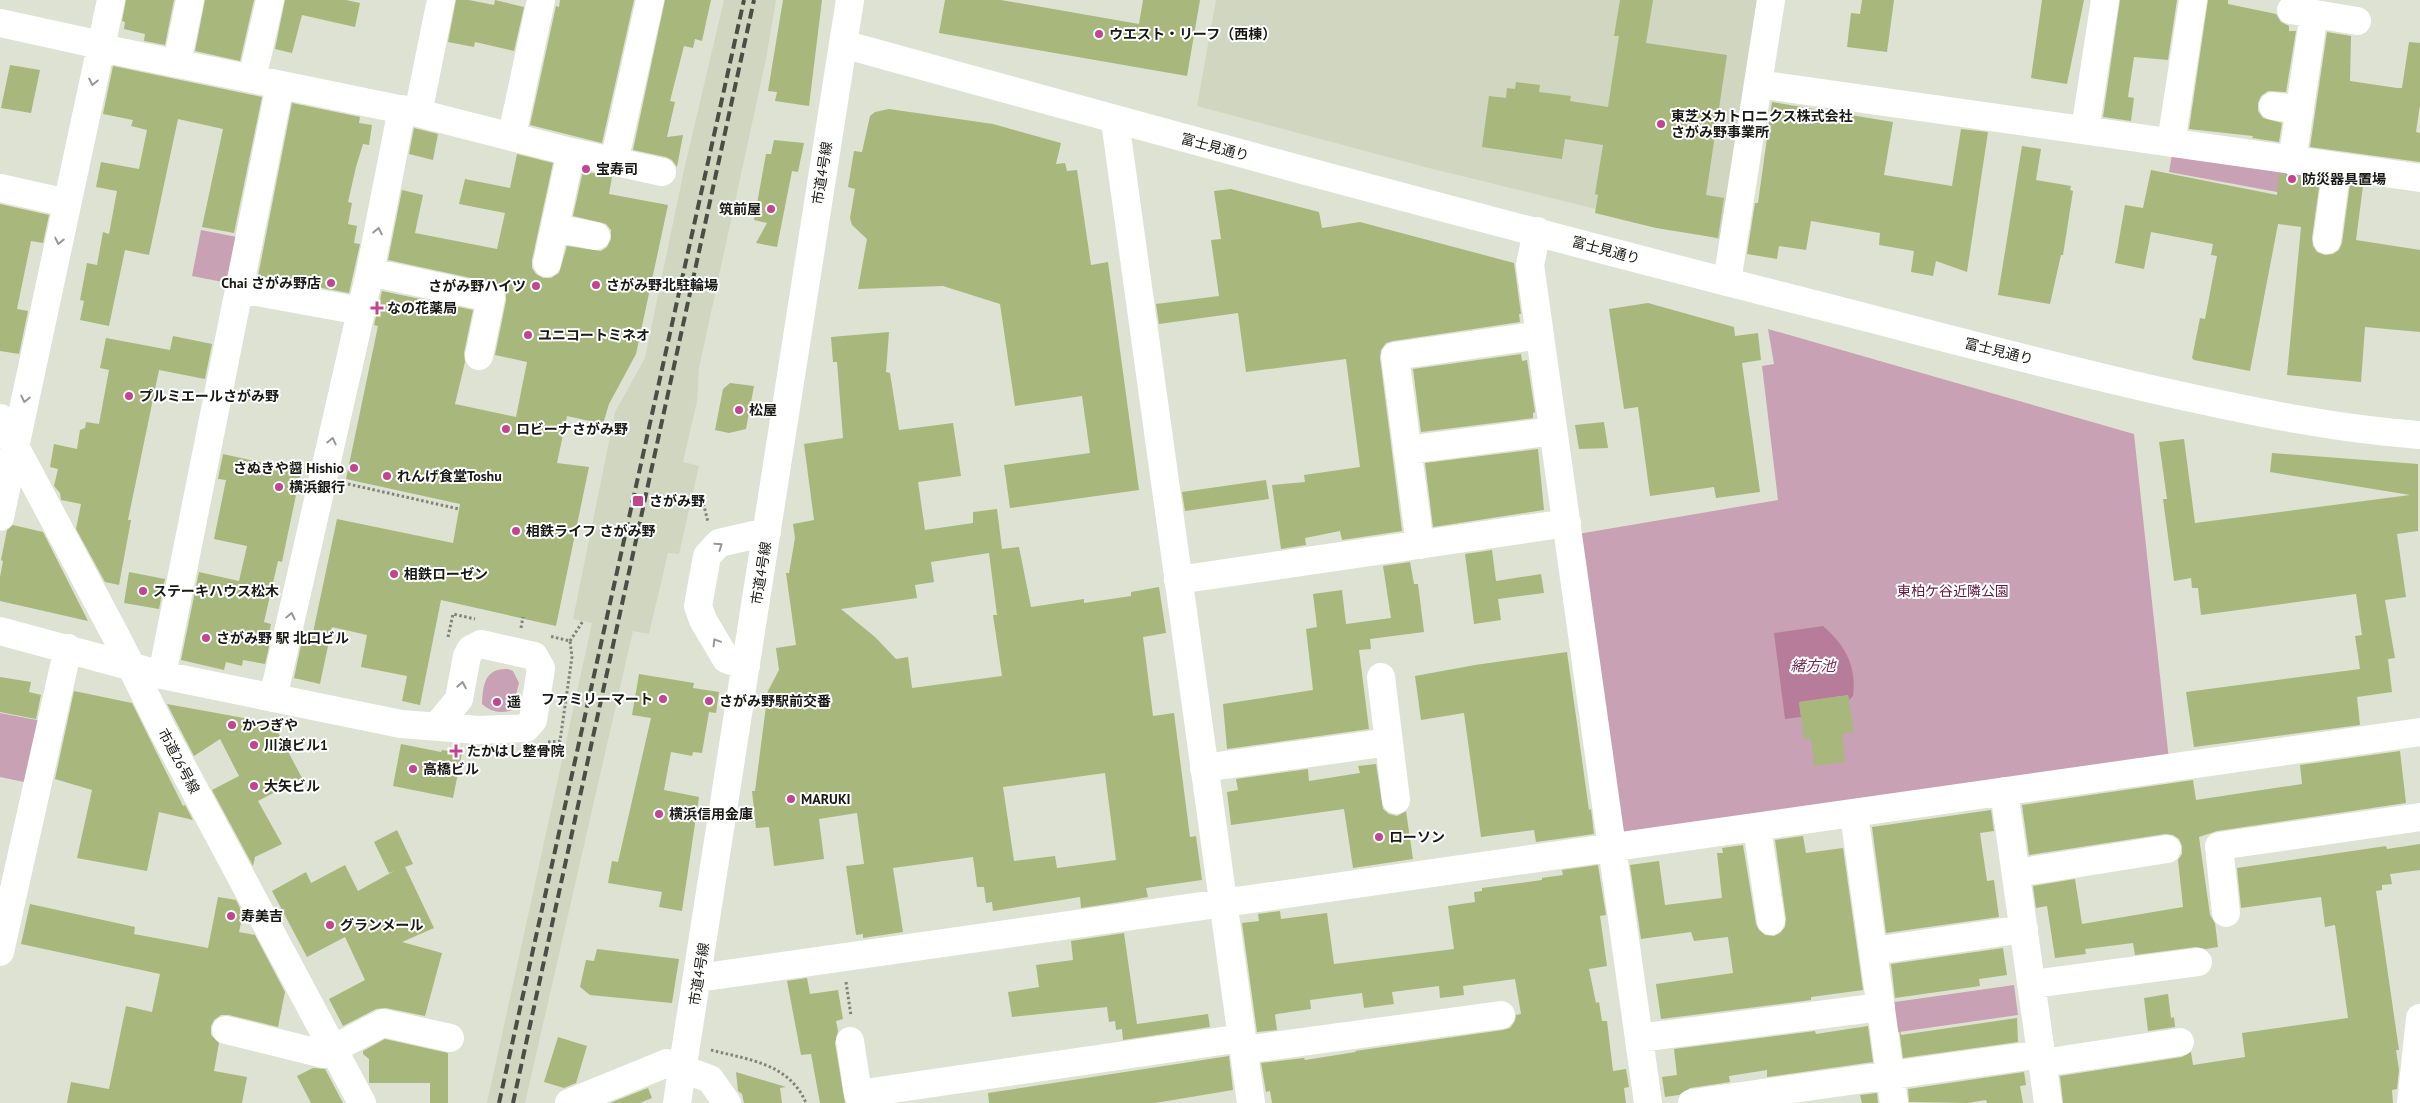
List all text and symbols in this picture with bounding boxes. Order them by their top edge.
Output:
place label: ウエスト・リーフ（西棟） [1109,25,1276,43]
marker: ウエスト・リーフ（西棟） [1093,28,1105,40]
one-way arrow [89,77,99,86]
place label: 東芝メカトロニクス株式会社 さがみ野事業所 [1671,107,1853,141]
marker: 東芝メカトロニクス株式会社 さがみ野事業所 [1655,118,1667,130]
street label: 富士見通り [1179,129,1251,165]
street label: 市道4号線 [808,140,836,206]
place label: 宝寿司 [596,160,638,178]
marker: 宝寿司 [580,163,592,175]
place label: 防災器具置場 [2302,170,2386,188]
marker: 防災器具置場 [2286,173,2298,185]
place label: 筑前屋 [719,200,761,218]
marker: 筑前屋 [765,203,777,215]
one-way arrow [373,226,383,235]
street label: 富士見通り [1570,232,1642,268]
one-way arrow [54,236,65,245]
place label: Chai さがみ野店 [221,274,321,292]
place label: さがみ野北駐輪場 [606,276,718,294]
marker: Chai さがみ野店 [325,277,337,289]
place label: さがみ野ハイツ [428,277,526,295]
marker: さがみ野北駐輪場 [590,279,602,291]
marker: さがみ野ハイツ [530,280,542,292]
place label: なの花薬局 [387,299,457,317]
marker: なの花薬局 [371,302,383,314]
place label: ユニコートミネオ [538,326,650,344]
marker: ユニコートミネオ [522,329,534,341]
street label: 富士見通り [1963,334,2035,368]
place label: プルミエールさがみ野 [139,387,279,405]
marker: プルミエールさがみ野 [123,390,135,402]
one-way arrow [20,395,31,404]
place label: 松屋 [749,401,777,419]
marker: 松屋 [733,404,745,416]
place label: ロビーナさがみ野 [516,420,628,438]
marker: ロビーナさがみ野 [500,423,512,435]
one-way arrow [326,436,337,445]
place label: さぬきや醤 Hishio [233,459,344,477]
marker: さぬきや醤 Hishio [348,462,360,474]
place label: れんげ食堂Toshu [397,467,502,485]
marker: れんげ食堂Toshu [381,470,393,482]
place label: 横浜銀行 [289,478,345,496]
marker: 横浜銀行 [273,481,285,493]
place label: さがみ野 [649,492,705,510]
marker: さがみ野 [631,494,645,508]
place label: 相鉄ライフ さがみ野 [526,522,656,540]
marker: 相鉄ライフ さがみ野 [510,525,522,537]
street label: 市道4号線 [747,540,775,606]
one-way arrow [713,543,723,552]
place label: 相鉄ローゼン [404,565,488,583]
marker: 相鉄ローゼン [388,568,400,580]
place label: ステーキハウス松木 [153,582,279,600]
park label: 東柏ケ谷近隣公園 [1897,582,2009,600]
marker: ステーキハウス松木 [137,585,149,597]
one-way arrow [286,612,296,621]
place label: さがみ野 駅 北口ビル [216,629,349,647]
marker: さがみ野 駅 北口ビル [200,632,212,644]
one-way arrow [712,639,722,648]
water label: 緒方池 [1790,656,1837,675]
one-way arrow [456,681,466,690]
place label: ファミリーマート [541,690,653,708]
place label: さがみ野駅前交番 [719,692,831,710]
place label: 遥 [507,693,521,711]
marker: ファミリーマート [657,693,669,705]
marker: さがみ野駅前交番 [703,695,715,707]
marker: 遥 [491,696,503,708]
place label: かつぎや [242,716,298,734]
marker: かつぎや [226,719,238,731]
street label: 市道26号線 [154,725,204,797]
place label: 川浪ビル1 [264,736,328,754]
marker: 川浪ビル1 [248,739,260,751]
place label: たかはし整骨院 [467,742,564,760]
marker: たかはし整骨院 [449,744,463,758]
place label: 高橋ビル [423,760,479,778]
marker: 高橋ビル [407,763,419,775]
place label: 大矢ビル [264,777,320,795]
marker: 大矢ビル [248,780,260,792]
place label: MARUKI [801,790,851,808]
marker: MARUKI [785,793,797,805]
place label: 横浜信用金庫 [669,805,753,823]
marker: 横浜信用金庫 [653,808,665,820]
place label: ローソン [1389,828,1445,846]
marker: ローソン [1373,831,1385,843]
place label: 寿美吉 [241,907,283,925]
marker: 寿美吉 [225,910,237,922]
place label: グランメール [340,916,424,934]
marker: グランメール [324,919,336,931]
street label: 市道4号線 [685,941,713,1007]

